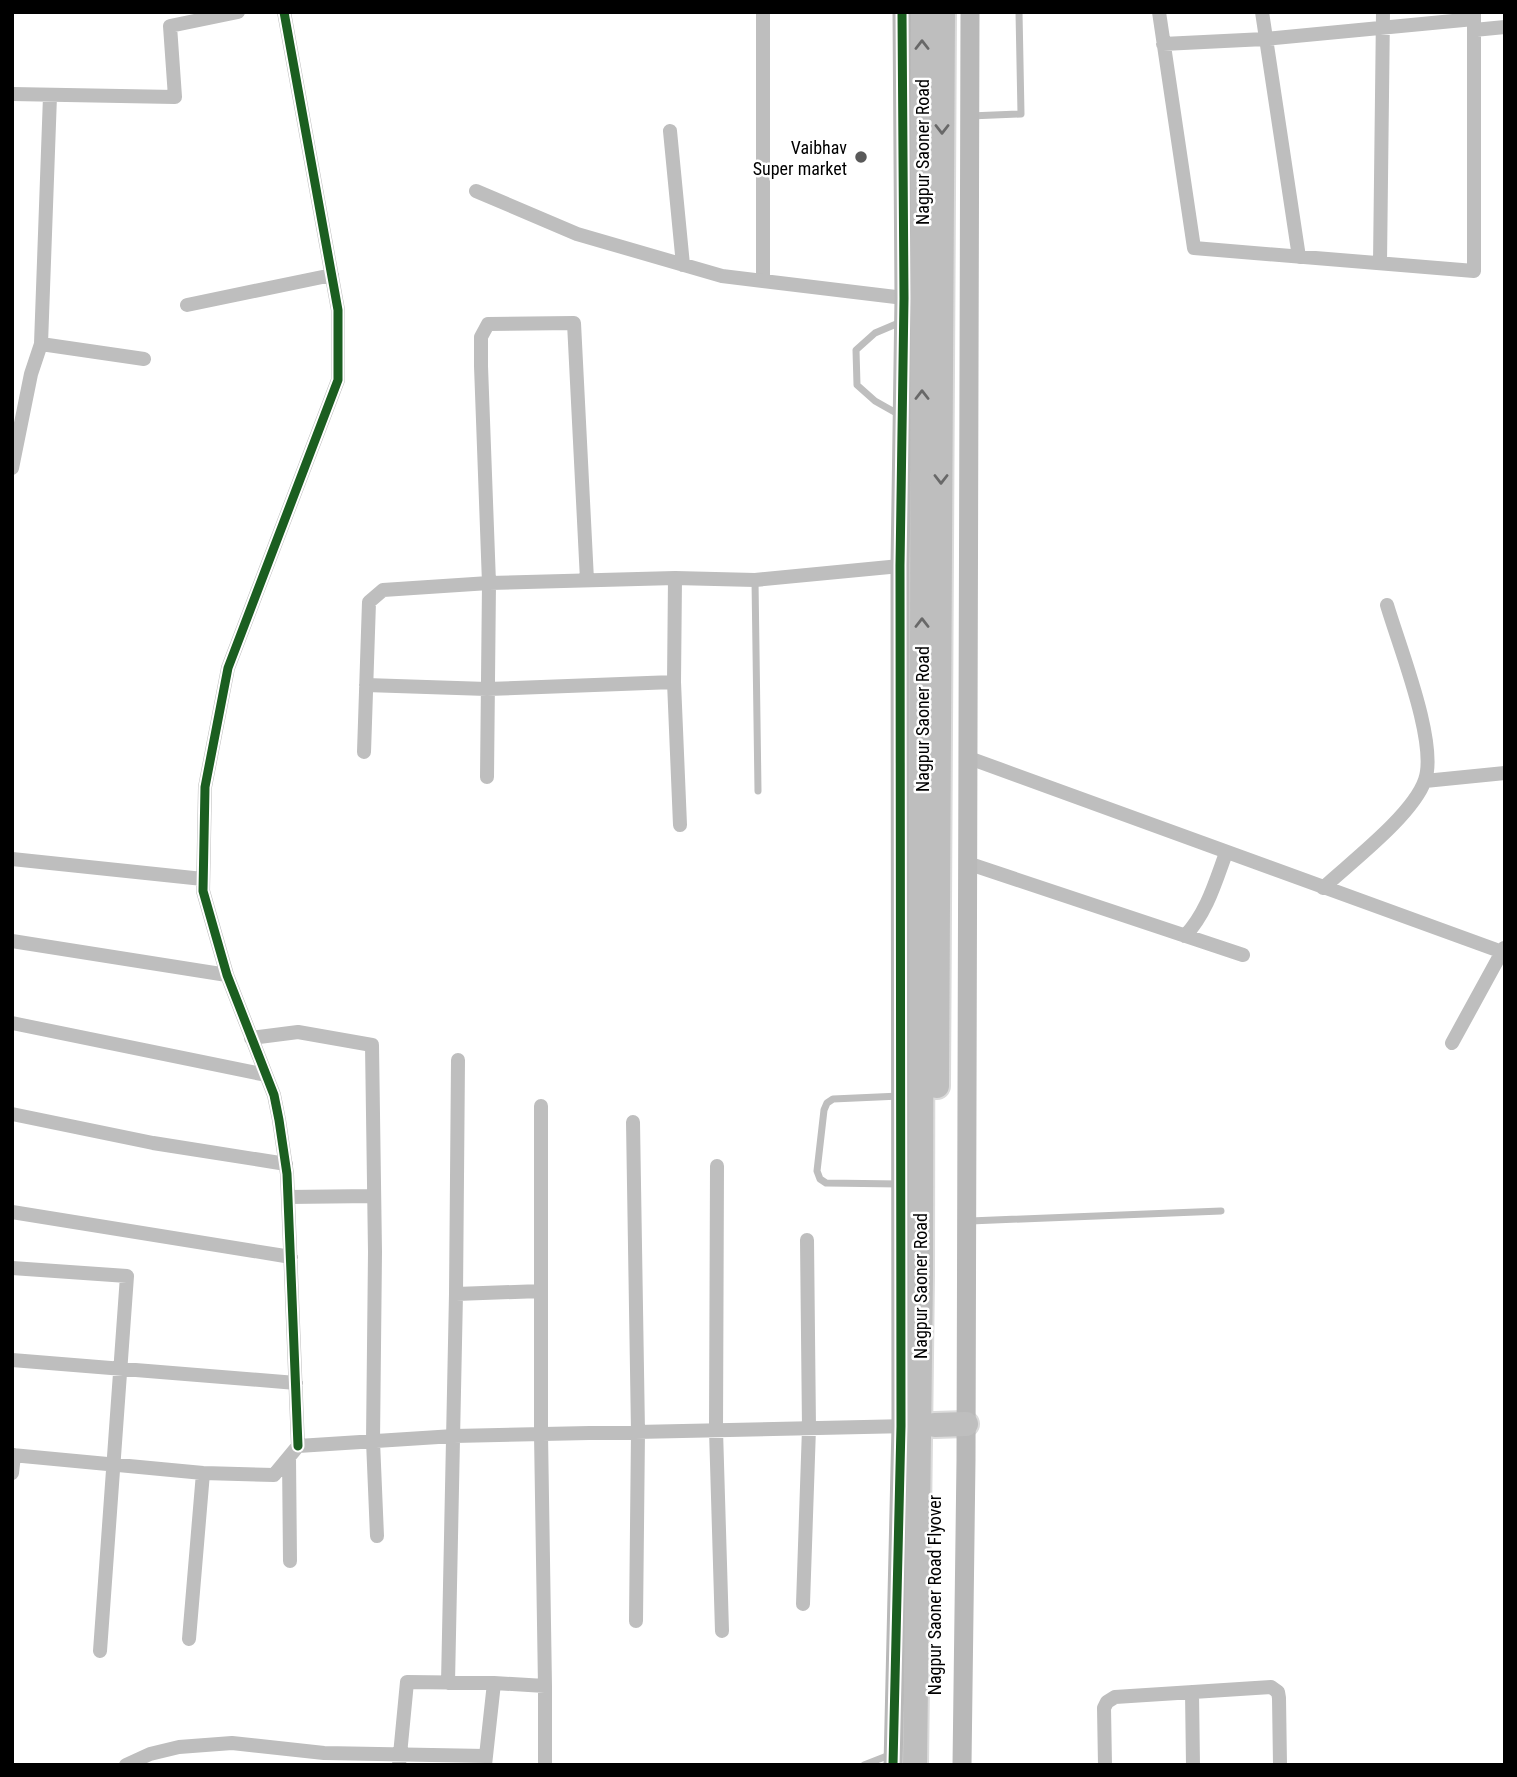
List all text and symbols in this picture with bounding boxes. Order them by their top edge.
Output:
one-way arrow [915,40,930,51]
street label: Nagpur Saoner Road [912,79,933,225]
one-way arrow [934,125,950,135]
place label: Vaibhav Super market [753,137,847,179]
marker: Vaibhav Super market [853,149,869,165]
one-way arrow [914,390,930,400]
one-way arrow [933,475,949,485]
one-way arrow [914,617,930,628]
street label: Nagpur Saoner Road [912,646,933,792]
street label: Nagpur Saoner Road [910,1213,931,1359]
street label: Nagpur Saoner Road Flyover [924,1494,945,1695]

